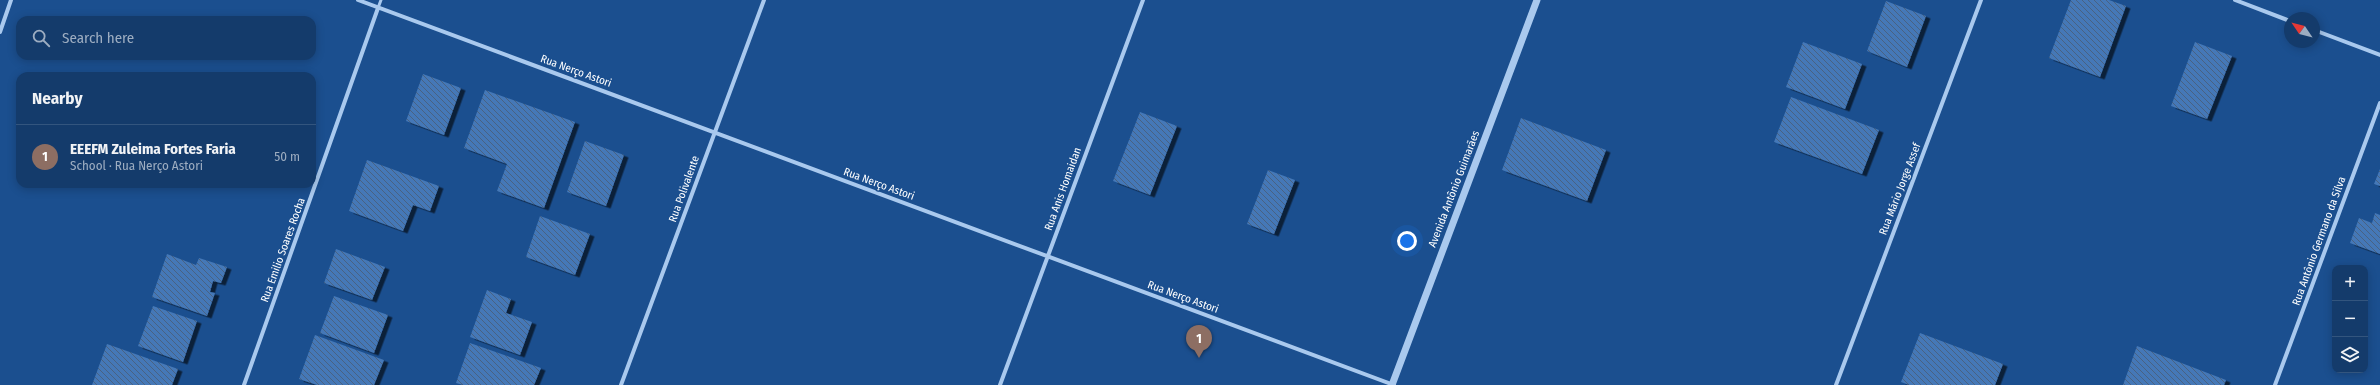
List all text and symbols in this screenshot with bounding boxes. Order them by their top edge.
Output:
north arrow [2284,12,2320,48]
search box [16,16,316,60]
icon: search [30,27,52,49]
text: Search here [62,29,134,47]
street label: Rua Nerço Astori [539,52,613,90]
text: Nearby [32,88,83,109]
street label: Avenida Antônio Guimarães [1426,129,1482,249]
text: EEEFM Zuleima Fortes Faria [70,140,236,158]
street label: Rua Mário Jorge Assef [1877,141,1924,237]
street label: Rua Anis Homaidan [1042,146,1084,232]
text: 1 [42,149,48,164]
text: 50 m [274,149,300,164]
street label: Rua Polivalente [666,154,702,224]
text: School · Rua Nerço Astori [70,158,203,173]
street label: Rua Nerço Astori [842,165,916,203]
street label: Rua Antônio Germano da Silva [2290,175,2348,307]
street label: Rua Emilio Soares Rocha [258,196,308,304]
your location [1397,231,1417,251]
map controls [2332,265,2368,373]
button: + [2332,265,2368,301]
street label: Rua Nerço Astori [1146,278,1220,316]
button: − [2332,301,2368,337]
pin: 1 [1186,325,1212,358]
button: layers [2332,337,2368,373]

